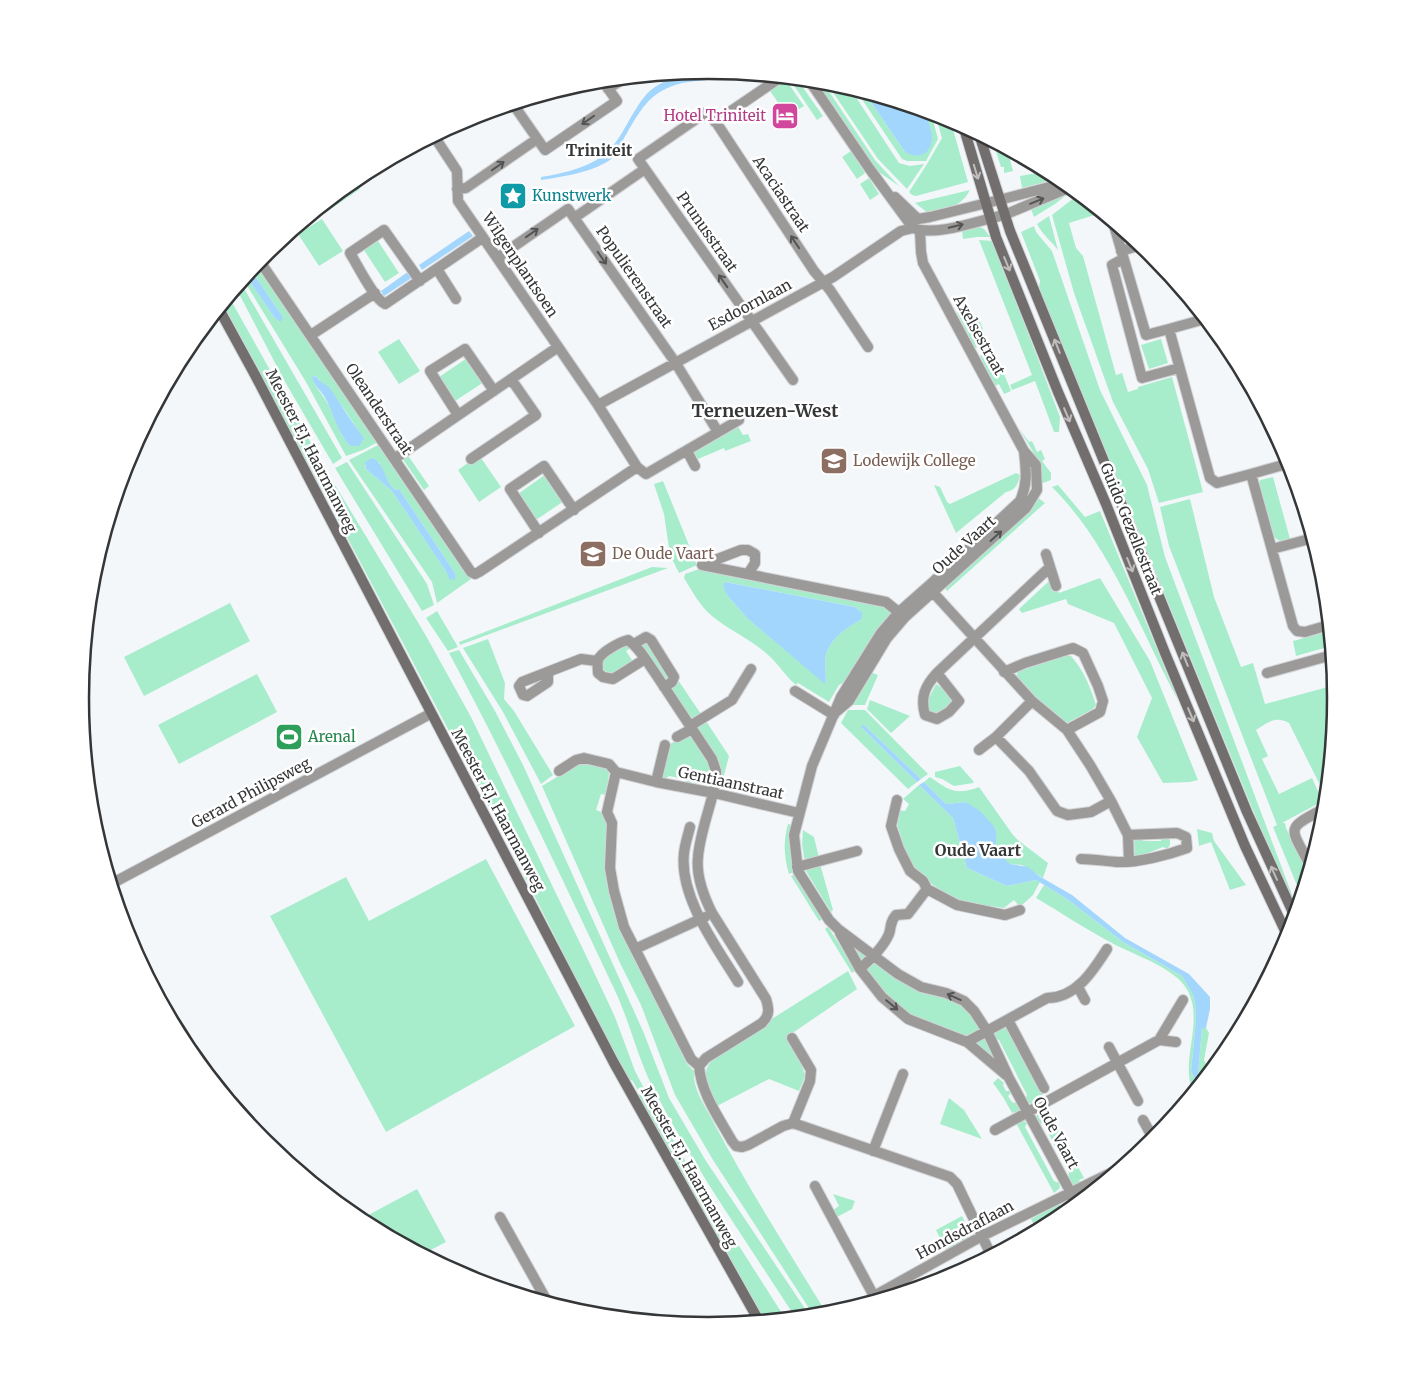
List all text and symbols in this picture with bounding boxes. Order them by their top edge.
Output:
hotel icon: Hotel Triniteit [770,101,800,131]
place label: Hotel Triniteit [663,106,766,125]
one-way arrow [581,115,595,125]
district label: Triniteit [566,140,633,160]
street label: Acaciastraat [748,151,814,236]
one-way arrow [491,161,505,171]
one-way arrow [972,163,982,179]
place icon: Kunstwerk [498,181,528,211]
place label: Kunstwerk [532,186,612,205]
street label: Prunusstraat [673,188,742,276]
one-way arrow [1029,196,1044,206]
street label: Wilgenplantsoen [478,208,563,321]
one-way arrow [947,221,963,230]
street label: Populierenstraat [592,222,677,331]
one-way arrow [525,228,539,238]
one-way arrow [790,235,800,249]
one-way arrow [597,251,607,265]
one-way arrow [1003,256,1012,271]
one-way arrow [718,274,728,288]
street label: Esdoornlaan [705,275,795,334]
street label: Axelsestraat [949,290,1009,379]
one-way arrow [1052,339,1061,354]
street label: Oleanderstraat [342,359,417,458]
street label: Meester F.J. Haarmanweg [262,366,361,536]
district label: Terneuzen-West [692,399,839,422]
one-way arrow [1063,407,1073,422]
school or university icon: Lodewijk College [819,446,849,476]
place label: Lodewijk College [853,451,976,470]
street label: Guido Gezellestraat [1096,460,1167,598]
street label: Oude Vaart [928,511,999,578]
one-way arrow [989,530,1002,542]
school or university icon: De Oude Vaart [578,539,608,569]
place label: De Oude Vaart [612,544,714,563]
one-way arrow [1126,556,1135,572]
one-way arrow [1179,651,1188,666]
one-way arrow [1186,707,1196,722]
sports icon: Arenal [274,722,304,752]
street label: Meester F.J. Haarmanweg [447,725,549,894]
place label: Arenal [307,727,356,746]
street label: Gerard Philipsweg [188,753,314,832]
street label: Gentiaanstraat [677,762,786,803]
district label: Oude Vaart [935,840,1022,860]
one-way arrow [1269,866,1279,881]
one-way arrow [947,991,962,1001]
one-way arrow [885,1000,898,1011]
street label: Meester F.J. Haarmanweg [637,1083,742,1251]
street label: Oude Vaart [1030,1093,1083,1172]
street label: Hondsdraflaan [913,1196,1017,1263]

